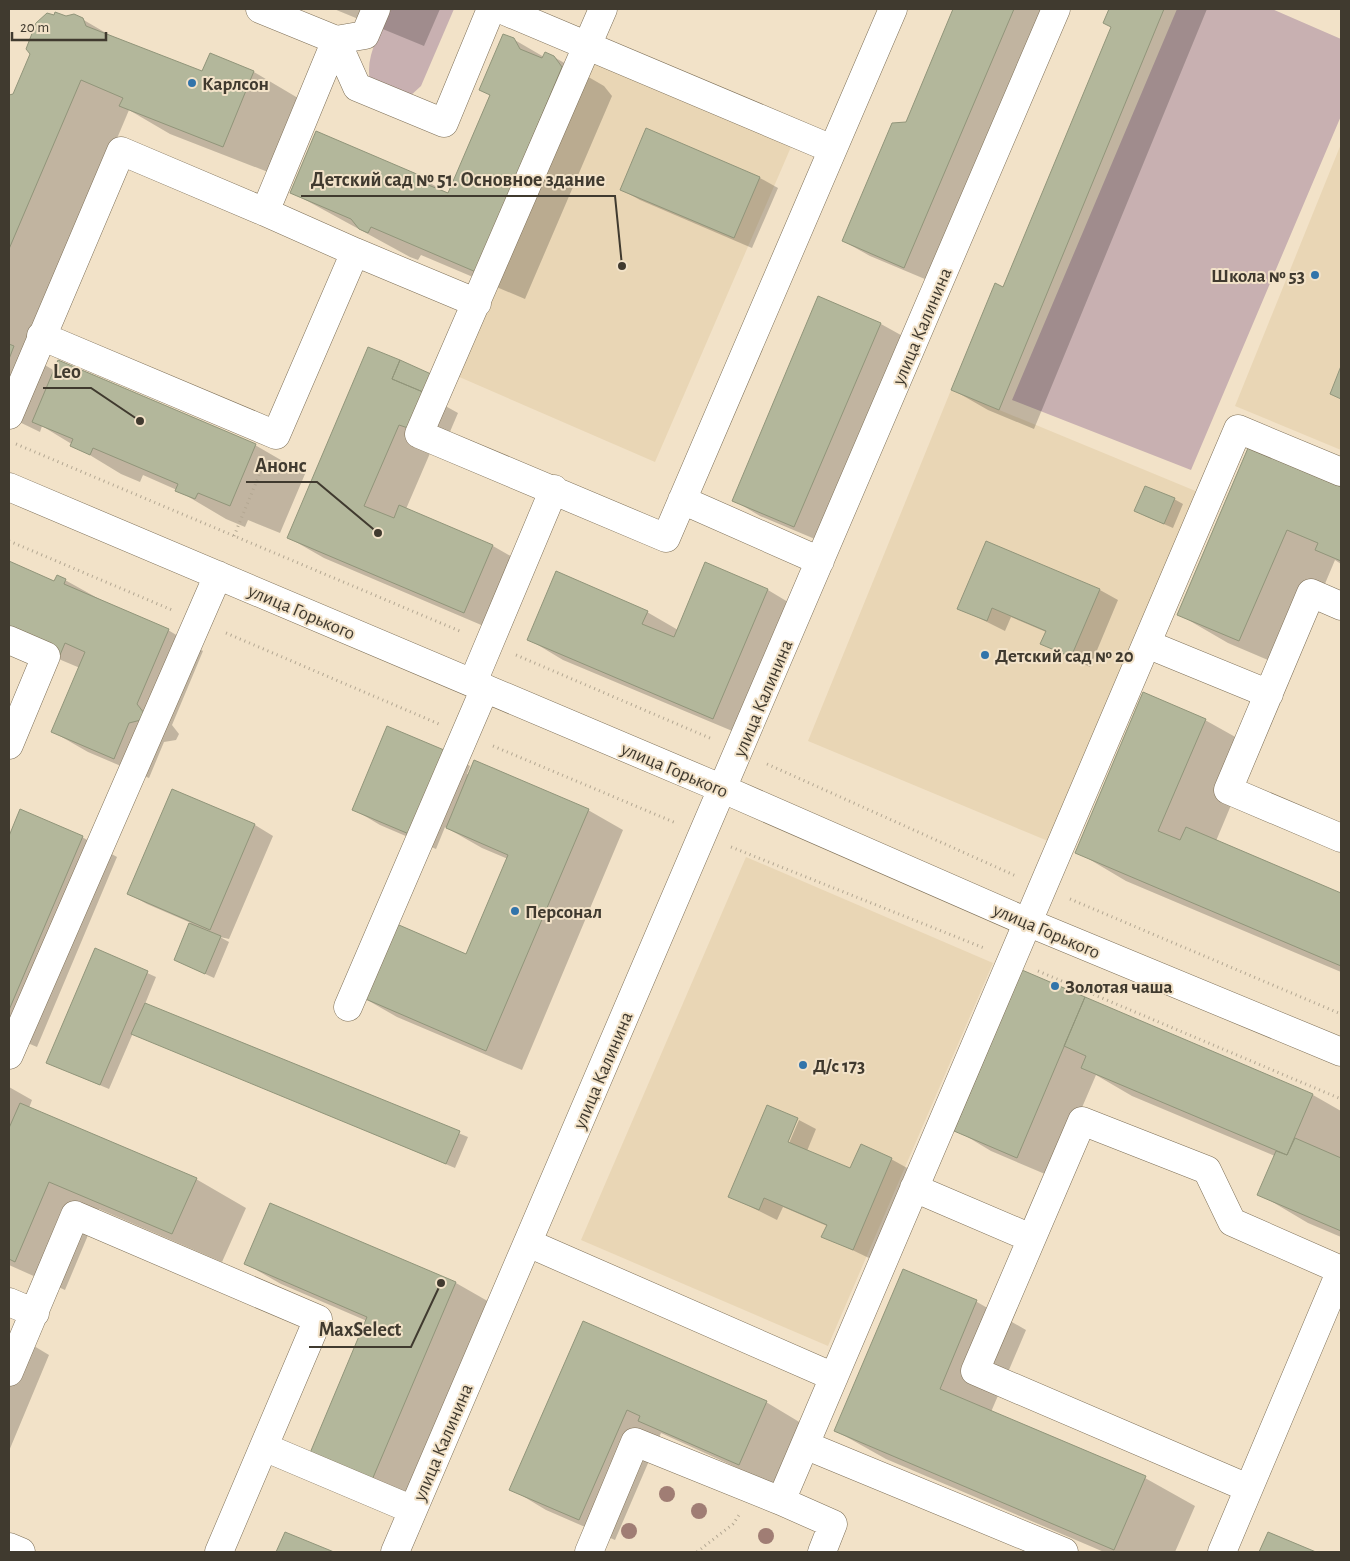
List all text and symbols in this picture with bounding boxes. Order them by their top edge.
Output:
scale bar [12,10,106,42]
text: 20 m [20,20,49,35]
place label: Карлсон [202,75,269,94]
marker: Карлсон [186,77,198,89]
callout: Детский сад № 51. Основное здание [301,161,615,196]
text: Детский сад № 51. Основное здание [311,170,605,190]
street label: улица Калинина [889,265,956,389]
place label: Школа № 53 [1211,267,1305,286]
marker: Школа № 53 [1309,269,1321,281]
callout: Leo [43,353,91,388]
text: Leo [53,362,81,382]
callout: Анонс [246,447,317,482]
text: Анонс [255,456,307,476]
street label: улица Горького [244,581,358,643]
street label: улица Калинина [730,637,797,761]
place label: Детский сад № 20 [995,647,1134,666]
marker: Детский сад № 20 [979,649,991,661]
street label: улица Горького [617,739,731,801]
street label: улица Горького [989,900,1103,962]
place label: Персонал [525,903,602,922]
marker: Персонал [509,905,521,917]
place label: Золотая чаша [1065,978,1173,997]
marker: Золотая чаша [1049,980,1061,992]
street label: улица Калинина [570,1009,637,1133]
place label: Д/с 173 [813,1057,865,1076]
marker: Д/с 173 [797,1059,809,1071]
callout: MaxSelect [309,1312,411,1347]
text: MaxSelect [319,1320,402,1340]
street label: улица Калинина [410,1381,477,1505]

